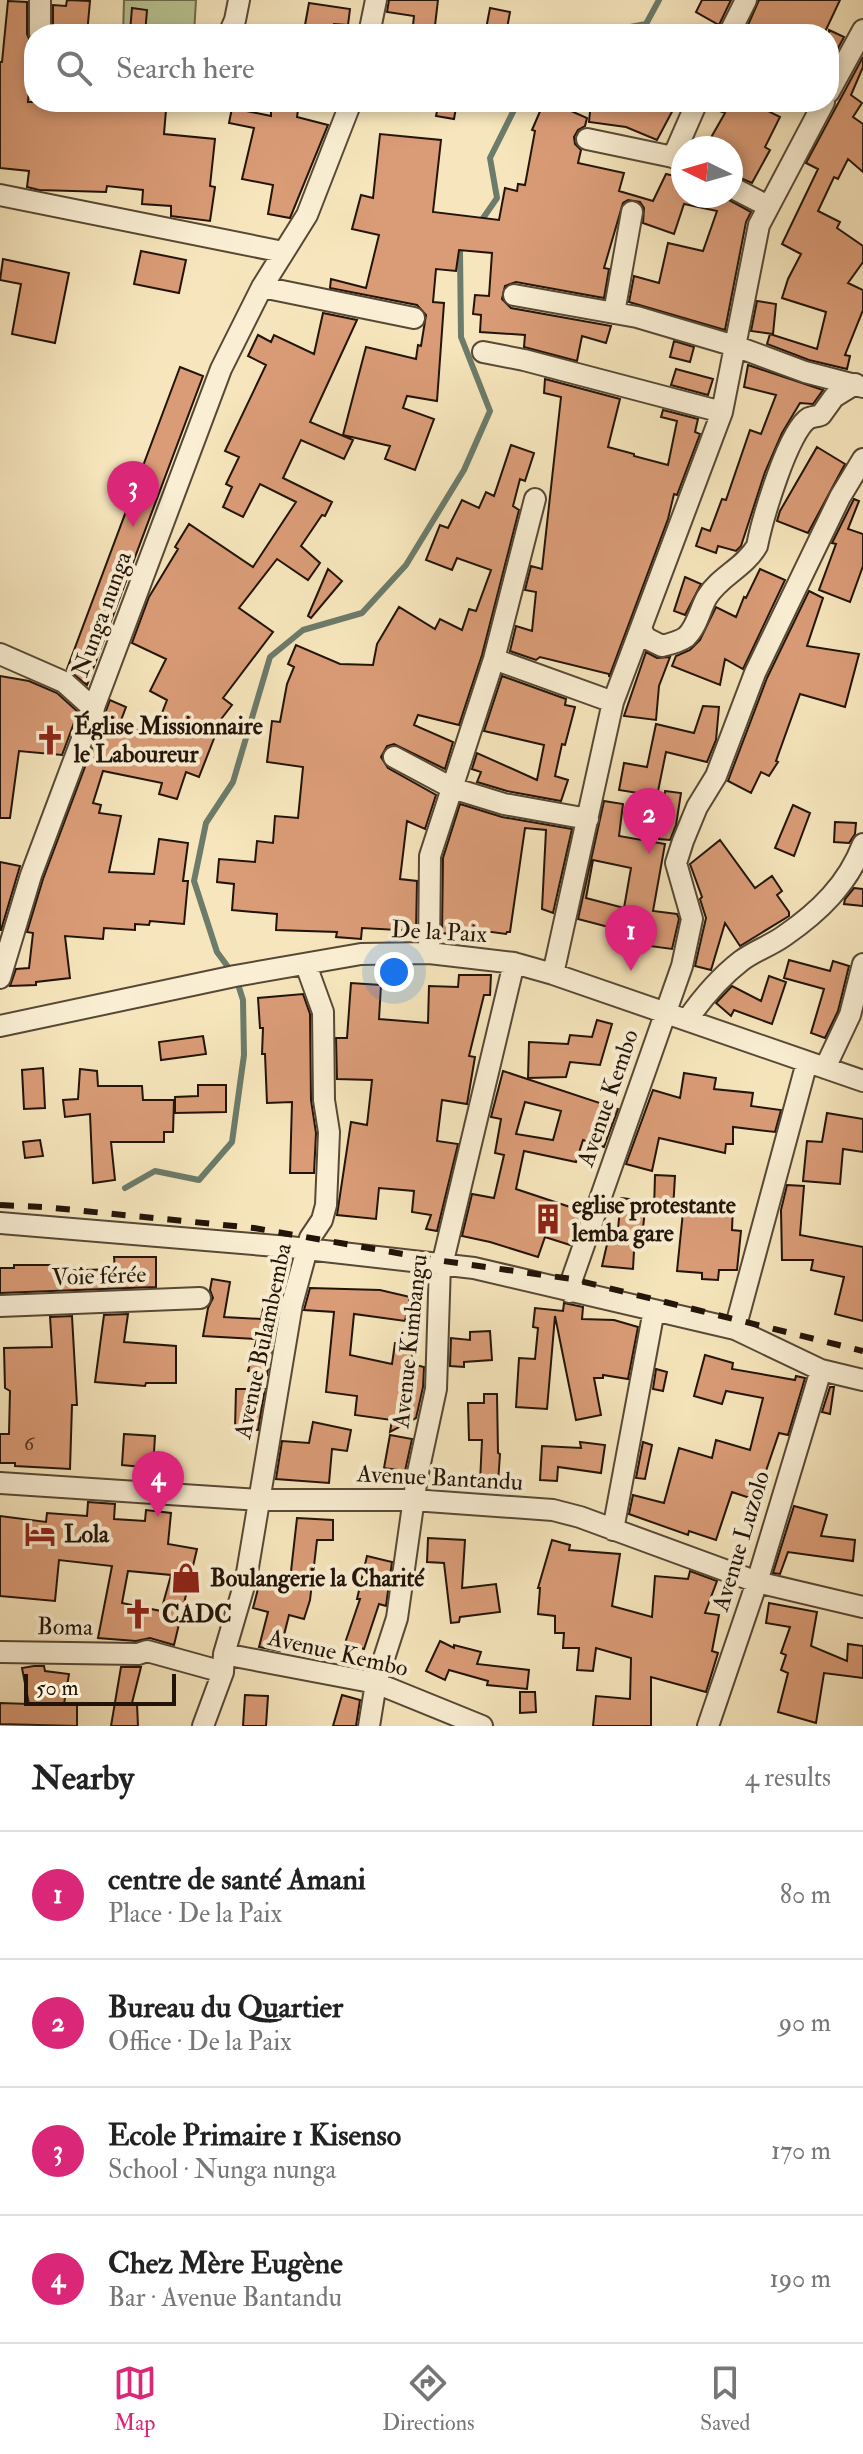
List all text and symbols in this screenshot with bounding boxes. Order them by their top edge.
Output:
search box [24,24,839,112]
icon: search [52,46,96,90]
text: Search here [116,50,255,87]
north arrow [671,136,743,208]
pin: 3 [107,461,159,527]
street label: Nunga nunga [65,546,139,681]
place label: Église Missionnaire le Laboureur [73,710,263,770]
church icon: Église Missionnaire le Laboureur [33,723,67,757]
pin: 2 [623,788,675,854]
pin: 1 [605,905,657,971]
street label: De la Paix [390,914,488,950]
your location [374,952,414,992]
street label: Avenue Kembo [570,1025,646,1172]
place label: eglise protestante lemba gare [571,1190,736,1249]
building icon: eglise protestante lemba gare [531,1202,565,1236]
street label: Avenue Bulambemba [227,1239,299,1443]
street label: Avenue Kimbangu [385,1253,435,1430]
street label: Voie férée [51,1259,147,1293]
house number: 6 [24,1431,35,1456]
pin: 4 [132,1451,184,1517]
street label: Avenue Bantandu [355,1458,524,1498]
street label: Avenue Luzolo [705,1467,777,1616]
hotel icon: Lola [23,1517,57,1551]
place label: Lola [64,1519,110,1550]
shop icon: Boulangerie la Charité [169,1561,203,1595]
place label: Boulangerie la Charité [210,1563,425,1594]
church icon: CADC [121,1597,155,1631]
place label: CADC [162,1599,232,1630]
street label: Boma [37,1611,94,1643]
street label: Avenue Kembo [264,1622,411,1684]
scale bar [24,1670,176,1706]
text: 50 m [36,1674,78,1702]
text: Nearby [32,1757,134,1800]
text: 4 results [745,1762,831,1794]
text: centre de santé Amani [108,1861,366,1898]
text: 1 [53,1879,63,1911]
text: 80 m [780,1879,831,1911]
text: Place · De la Paix [108,1898,282,1930]
text: Bureau du Quartier [108,1989,343,2026]
text: 2 [51,2007,65,2039]
text: 90 m [779,2007,831,2039]
text: Office · De la Paix [108,2026,292,2058]
text: Ecole Primaire 1 Kisenso [108,2117,401,2154]
text: 3 [53,2135,63,2167]
text: 170 m [771,2135,831,2167]
text: School · Nunga nunga [108,2154,336,2186]
text: Chez Mère Eugène [108,2245,343,2282]
text: 4 [51,2263,65,2295]
text: 190 m [770,2263,831,2295]
text: Bar · Avenue Bantandu [108,2282,342,2314]
tab: Map [113,2361,157,2437]
tab: Directions [382,2361,475,2437]
tab: Saved [700,2361,750,2437]

